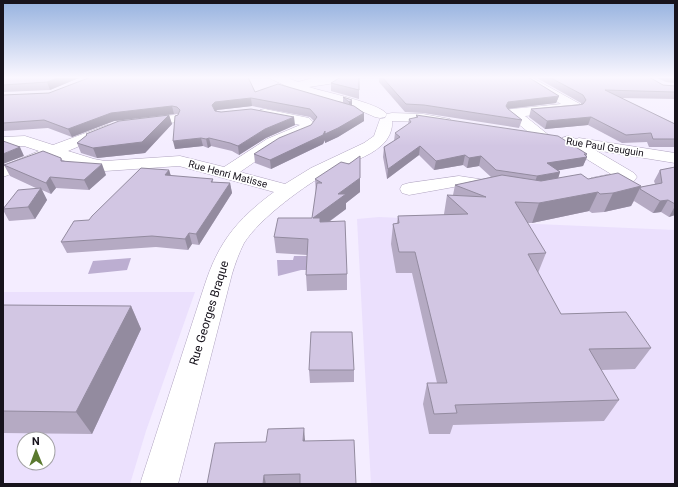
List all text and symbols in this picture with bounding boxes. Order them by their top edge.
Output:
street label: Rue Paul Gauguin [565,135,645,159]
street label: Rue Henri Matisse [187,158,269,190]
street label: Rue Georges Braque [186,259,232,367]
north arrow [16,431,56,471]
text: N [32,435,40,448]

